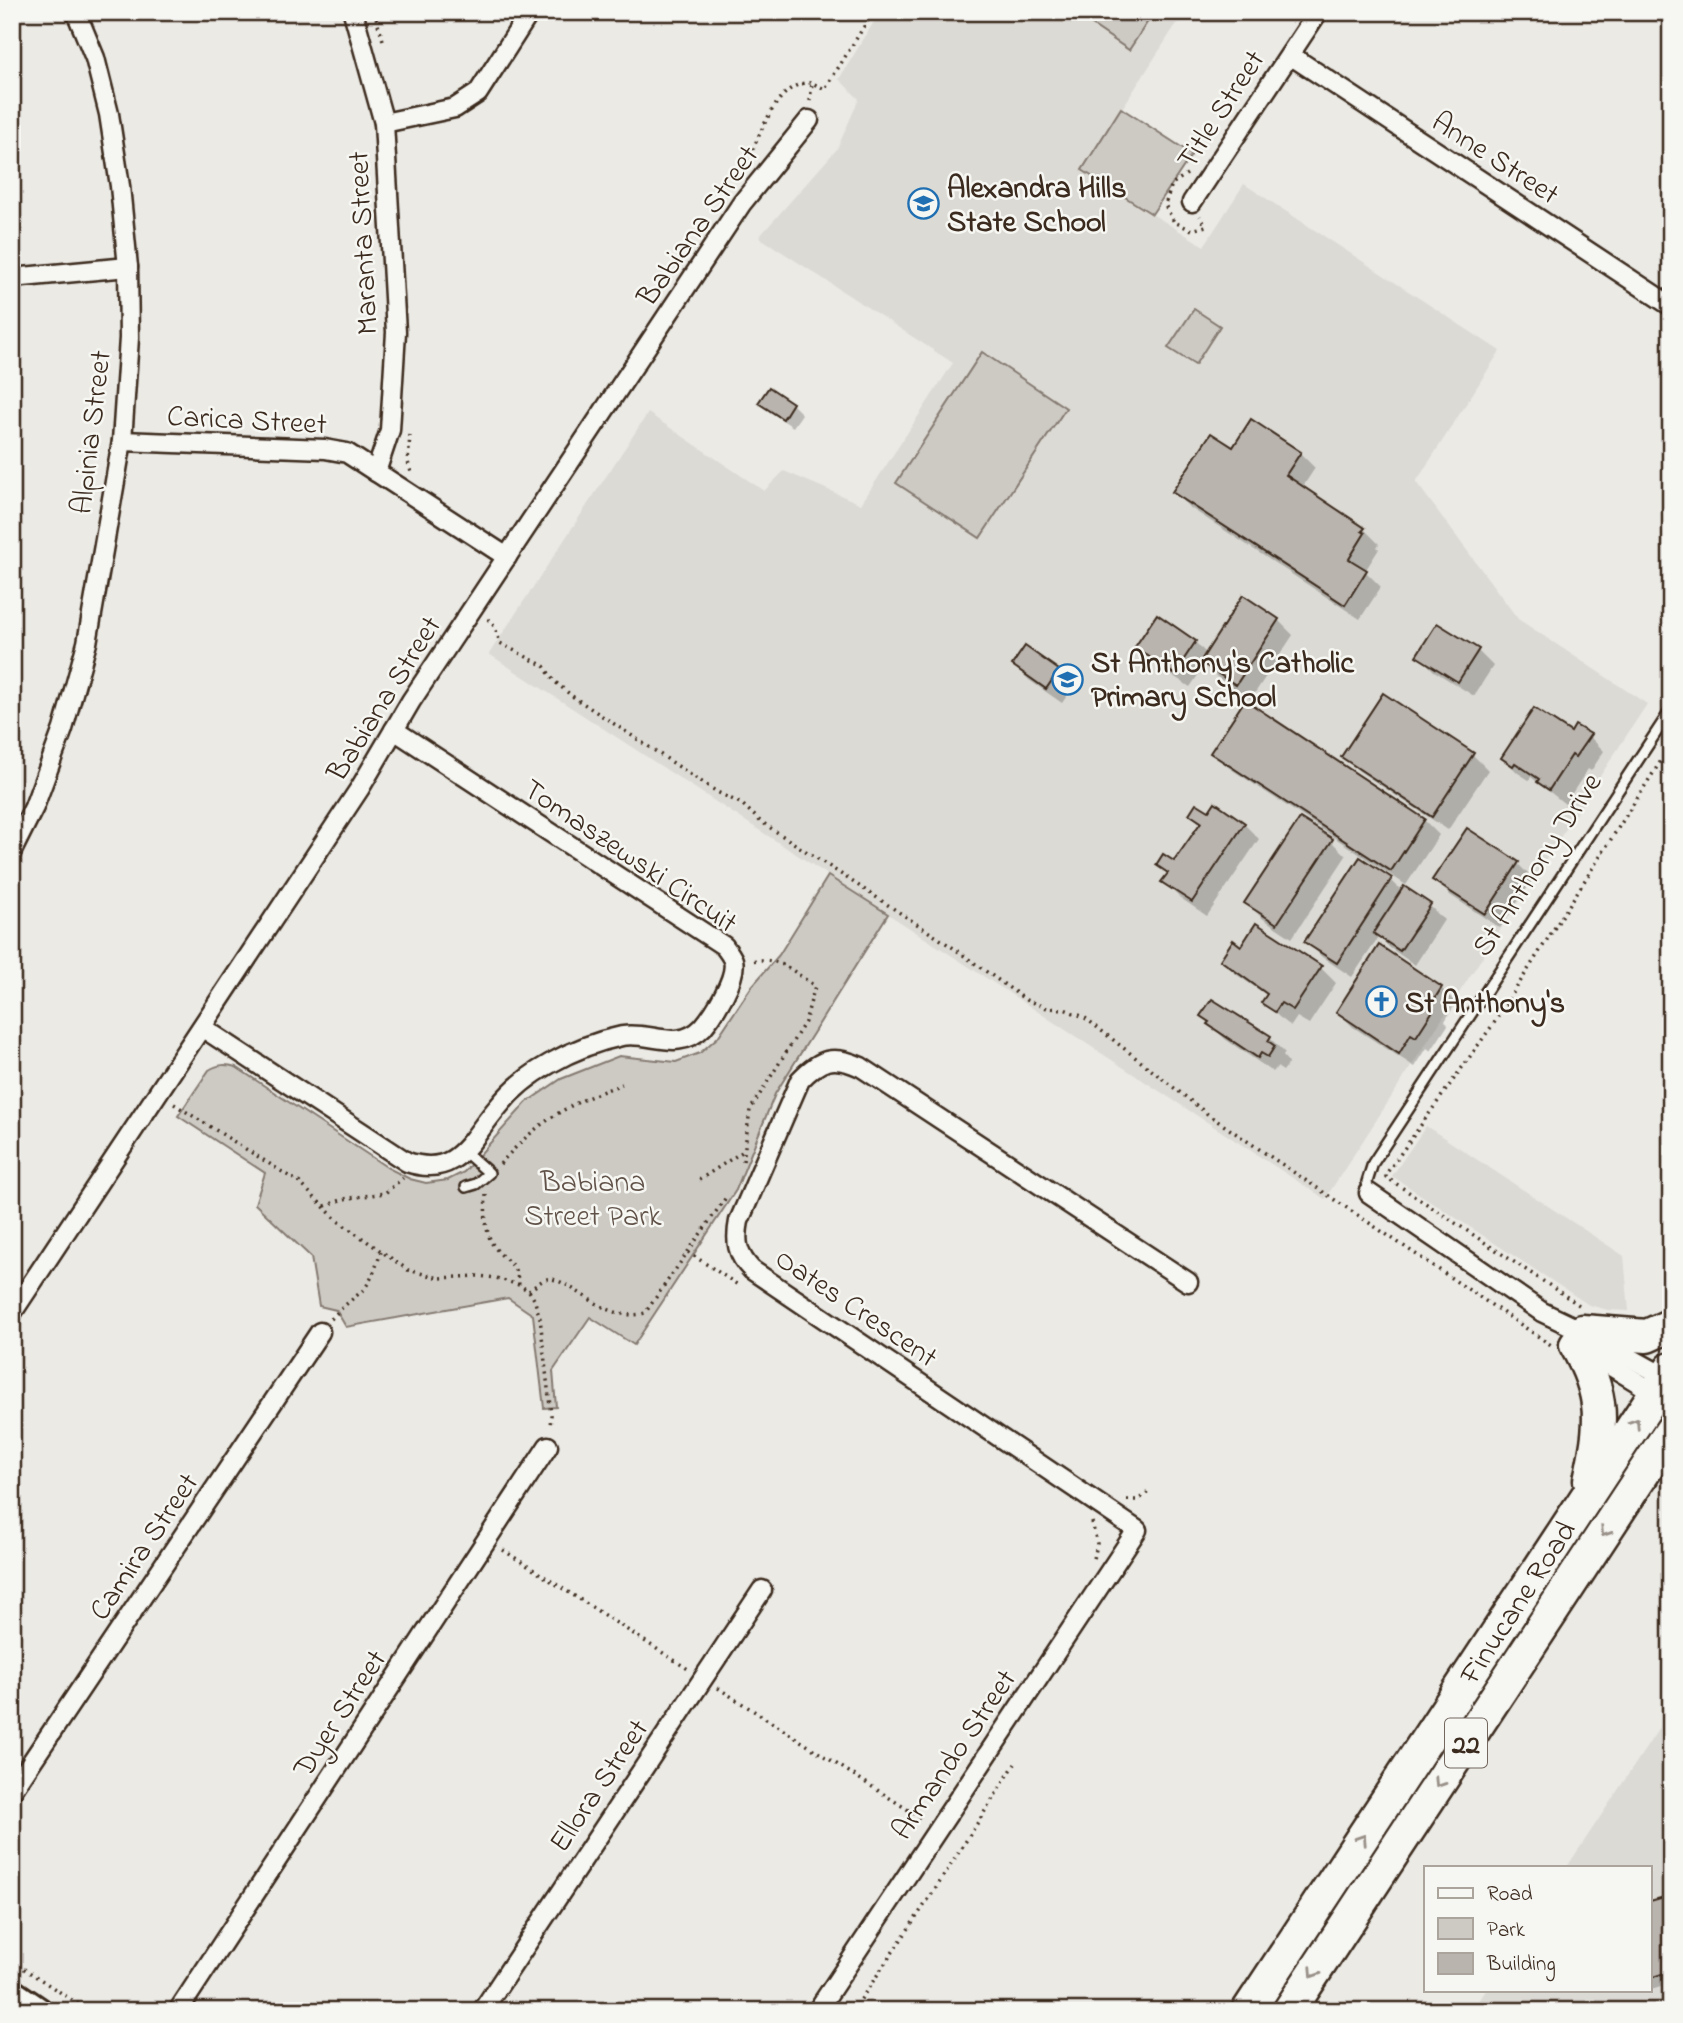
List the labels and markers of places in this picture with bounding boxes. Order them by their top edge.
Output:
place label: Alexandra Hills State School [947,168,1126,246]
school or university icon: Alexandra Hills State School [907,187,941,221]
place label: St Anthony's Catholic Primary School [1091,643,1355,721]
school or university icon: St Anthony's Catholic Primary School [1051,662,1085,696]
place label: St Anthony's [1405,983,1565,1027]
church icon: St Anthony's [1365,985,1399,1019]

